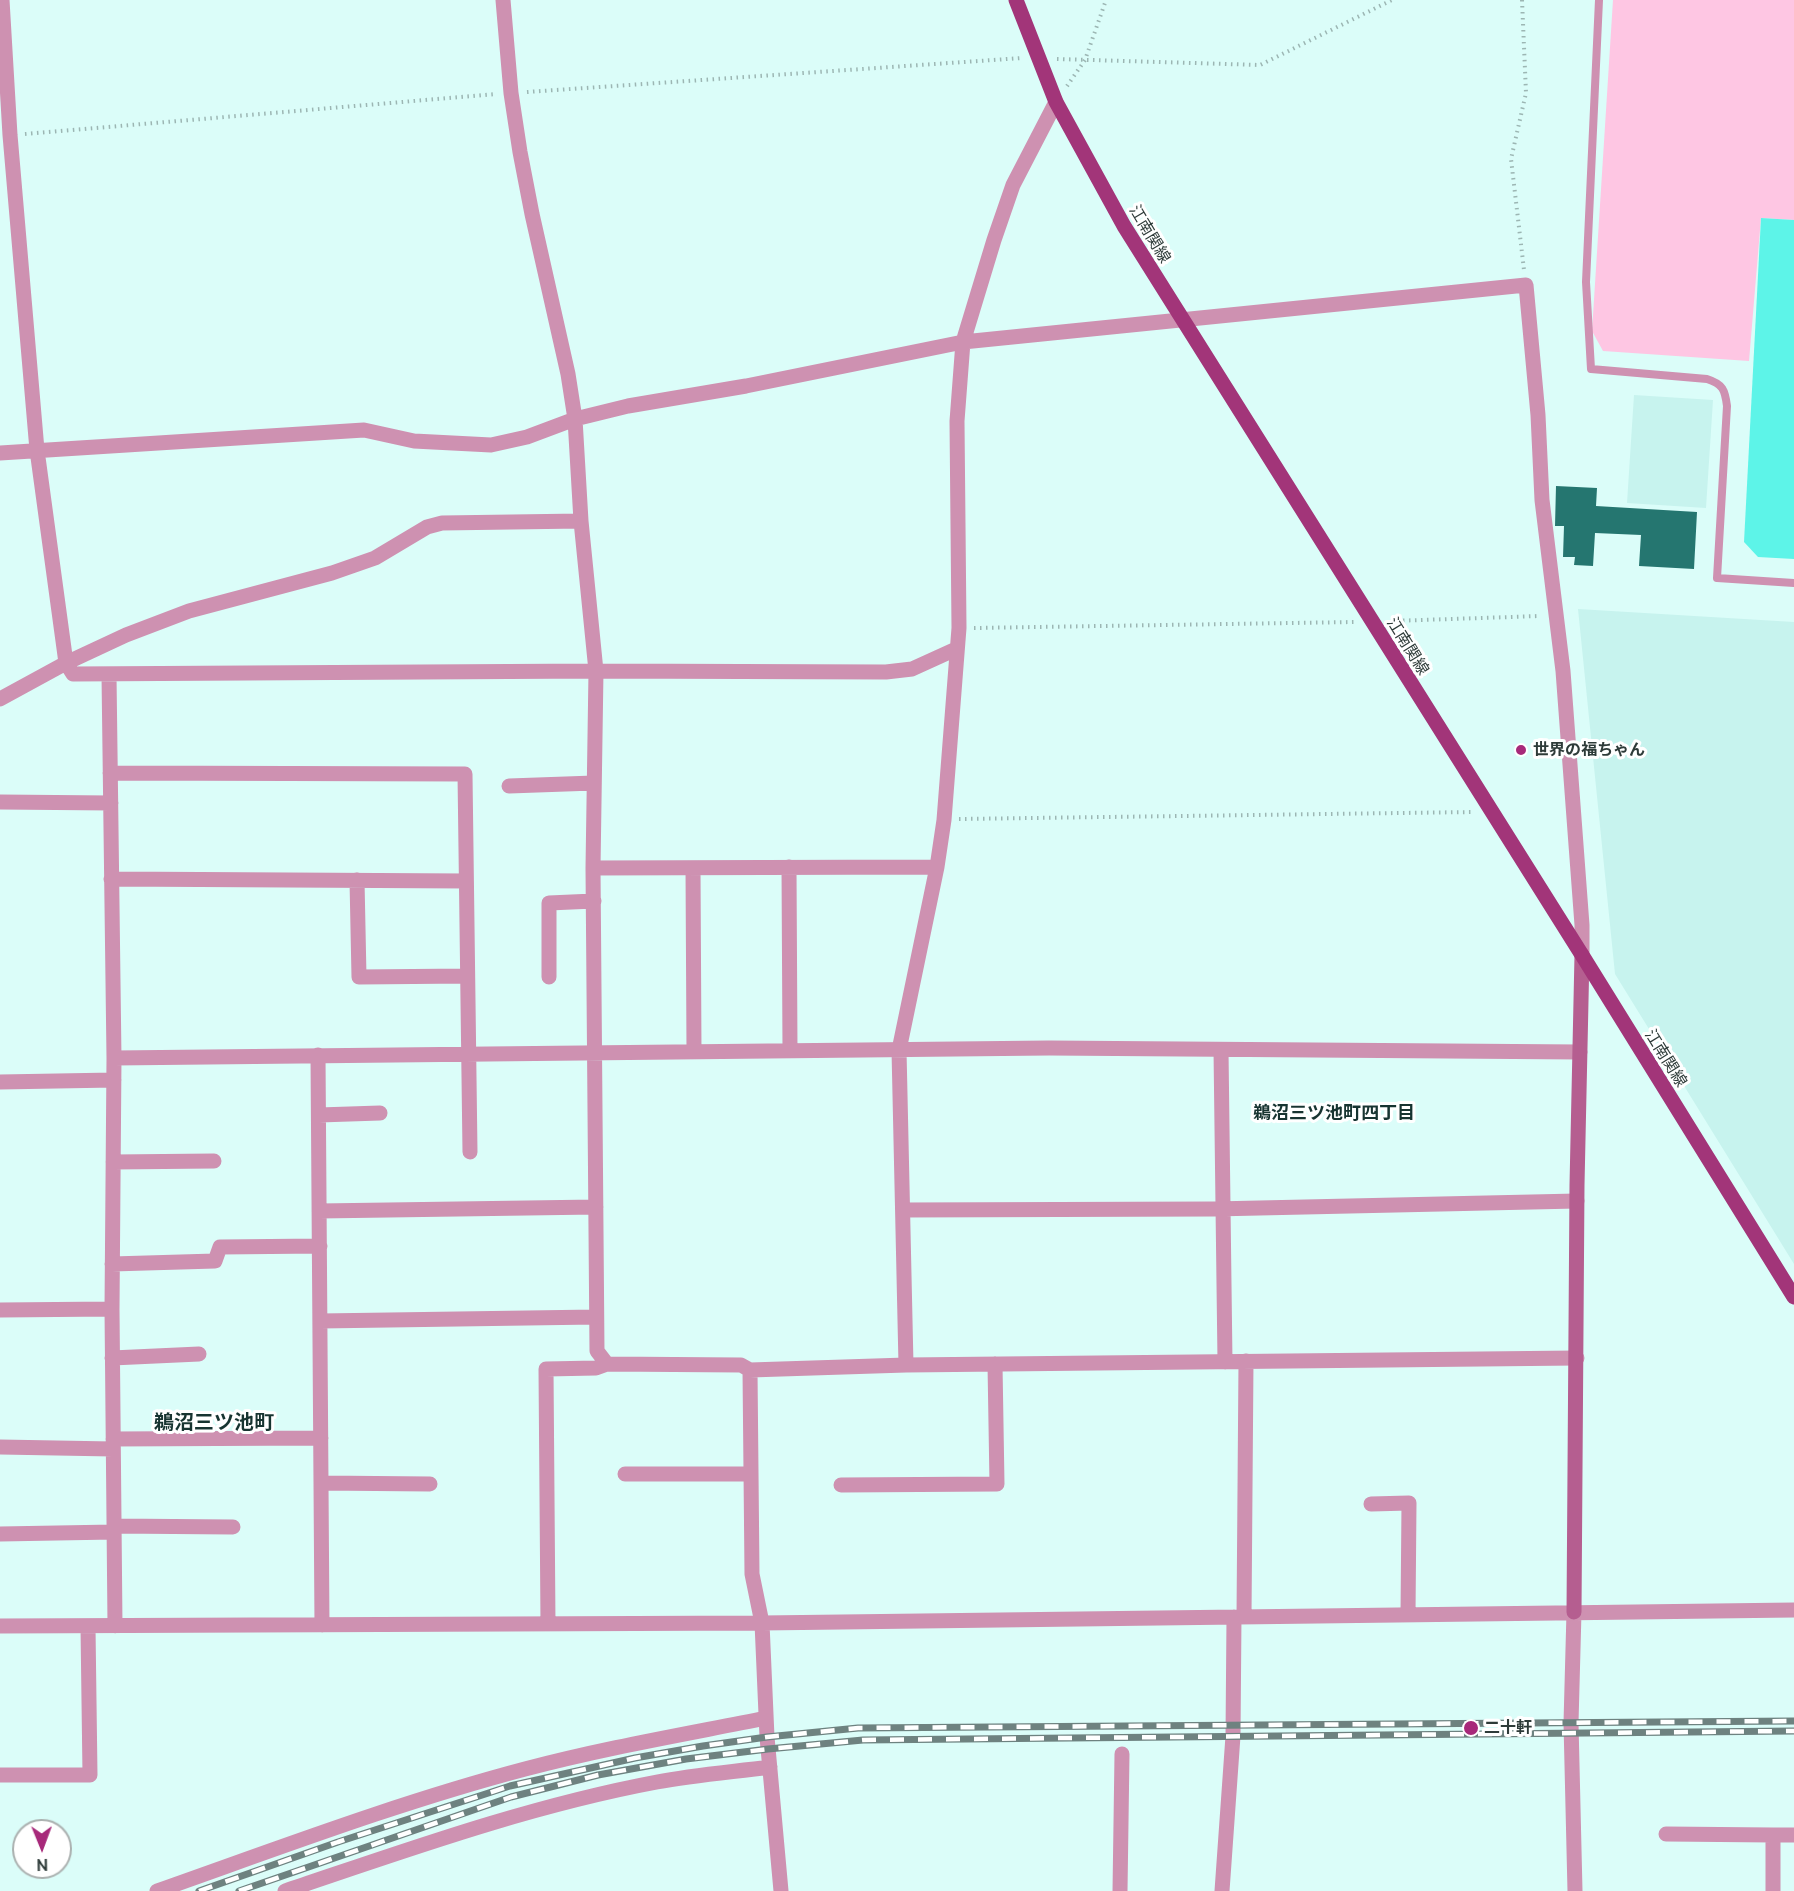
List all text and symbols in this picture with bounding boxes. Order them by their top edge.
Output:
street label: 江南関線 [1125,202,1175,266]
street label: 江南関線 [1383,614,1433,678]
place label: 世界の福ちゃん [1533,740,1645,760]
marker: 世界の福ちゃん [1514,743,1528,757]
street label: 江南関線 [1641,1026,1691,1090]
district label: 鵜沼三ツ池町四丁目 [1253,1102,1415,1124]
district label: 鵜沼三ツ池町 [154,1410,274,1434]
place label: 二十軒 [1484,1718,1532,1738]
marker: 二十軒 [1462,1719,1480,1737]
north arrow [12,1819,72,1879]
text: N [36,1856,48,1874]

